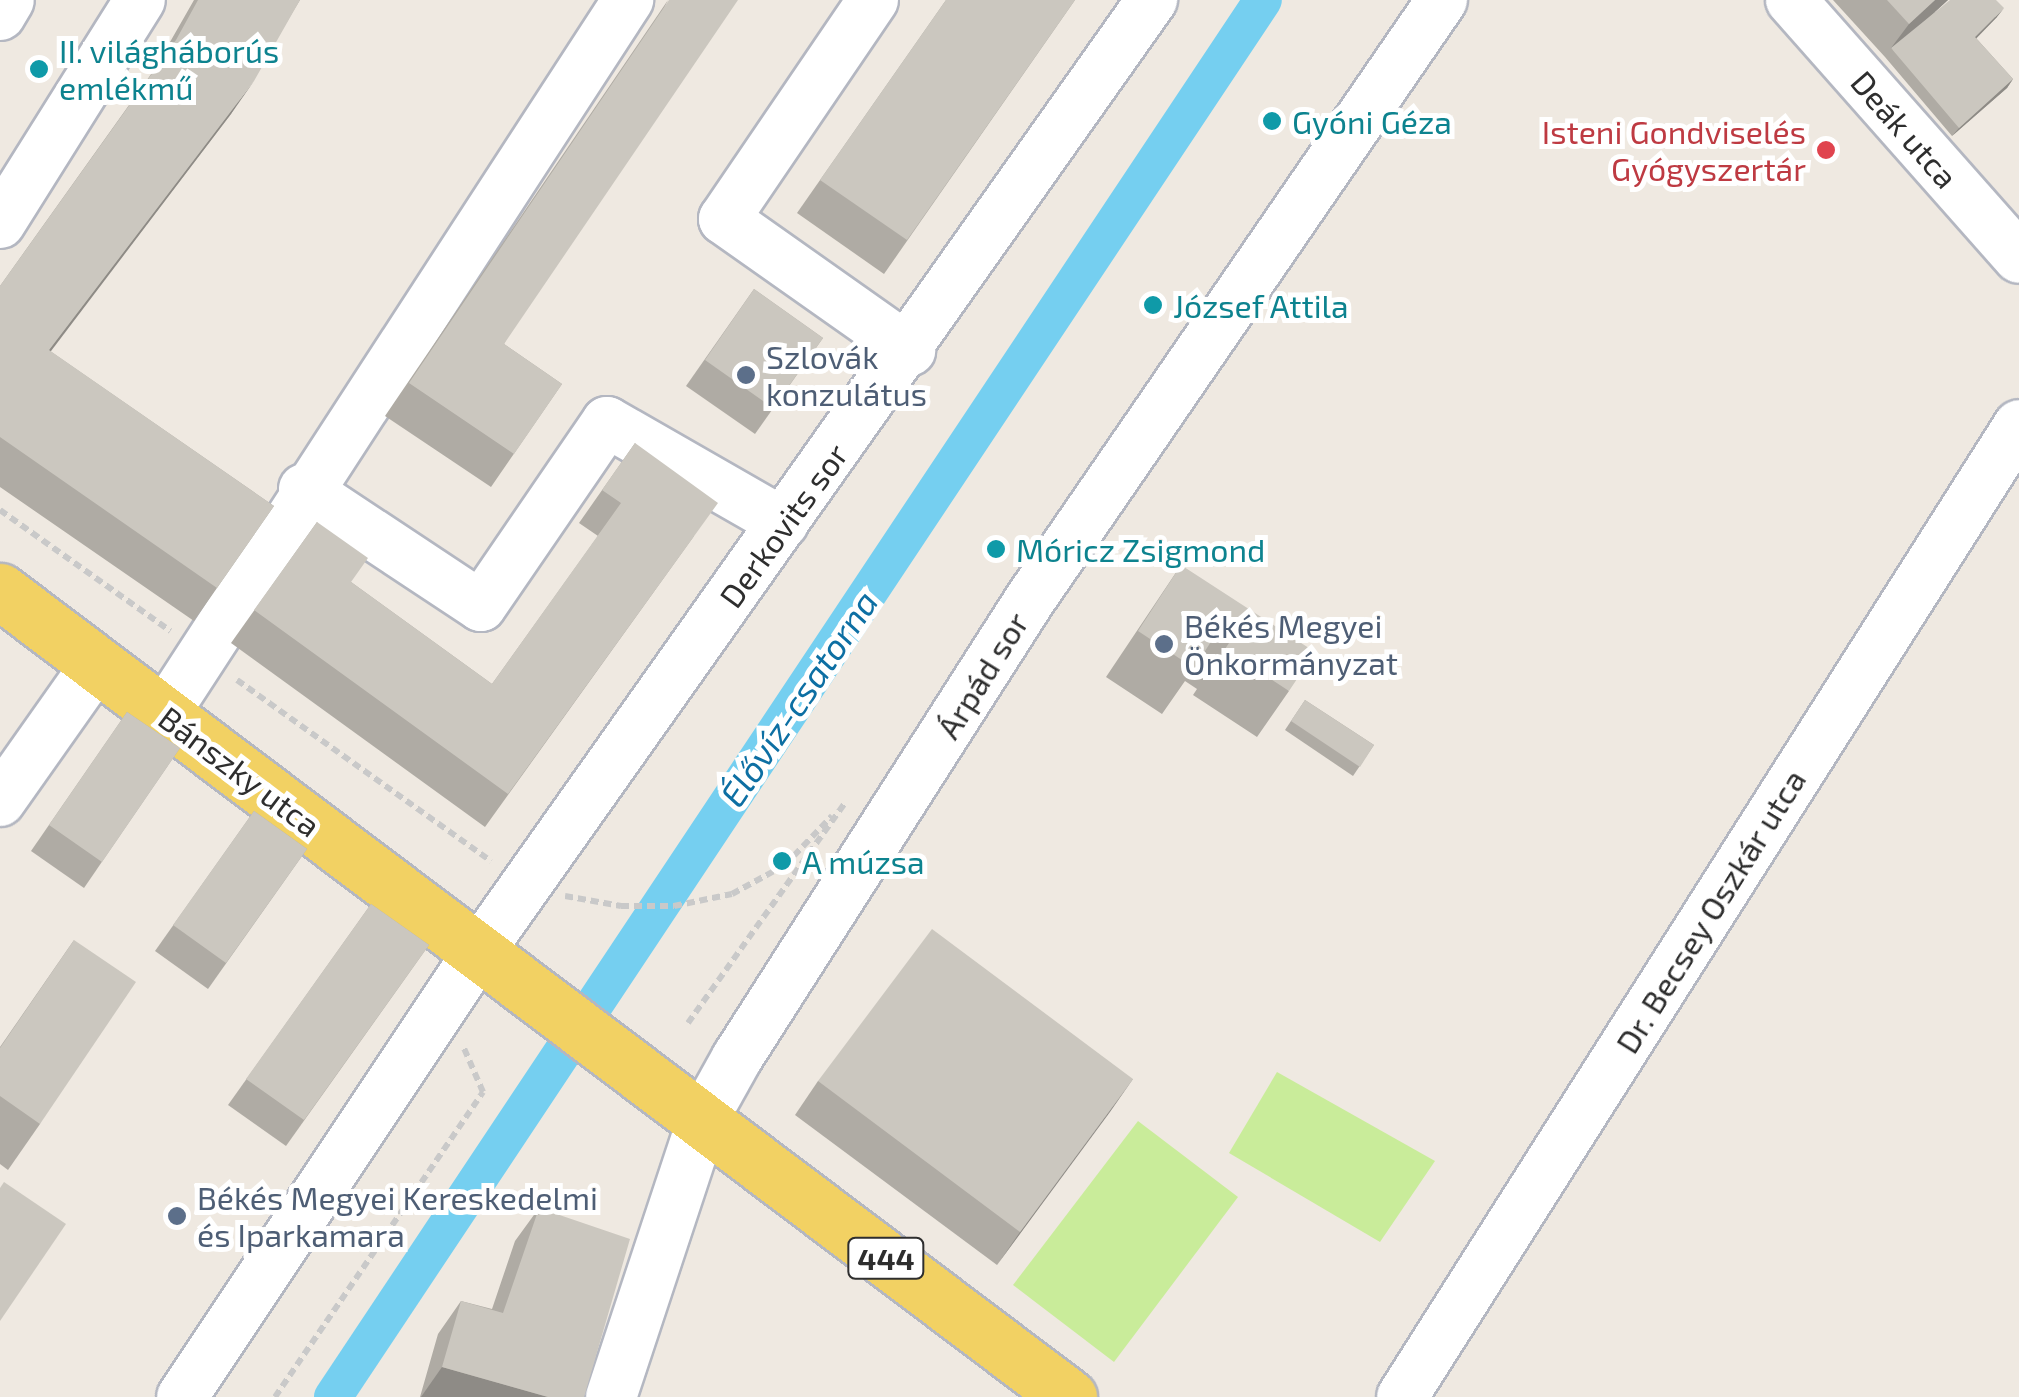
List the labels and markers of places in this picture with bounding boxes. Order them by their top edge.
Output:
place label: II. világháborús emlékmű [59,32,280,107]
marker: II. világháborús emlékmű [28,58,50,80]
place label: Gyóni Géza [1292,102,1452,140]
marker: Gyóni Géza [1261,110,1283,132]
place label: Isteni Gondviselés Gyógyszertár [1542,113,1806,188]
marker: Isteni Gondviselés Gyógyszertár [1815,139,1837,161]
place label: József Attila [1173,286,1350,324]
marker: József Attila [1142,294,1164,316]
place label: Szlovák konzulátus [766,338,927,413]
marker: Szlovák konzulátus [735,364,757,386]
place label: Móricz Zsigmond [1016,530,1265,568]
marker: Móricz Zsigmond [985,538,1007,560]
place label: Békés Megyei Önkormányzat [1184,607,1398,682]
marker: Békés Megyei Önkormányzat [1153,633,1175,655]
place label: A múzsa [802,842,925,880]
marker: A múzsa [771,850,793,872]
place label: Békés Megyei Kereskedelmi és Iparkamara [197,1179,598,1254]
marker: Békés Megyei Kereskedelmi és Iparkamara [166,1205,188,1227]

